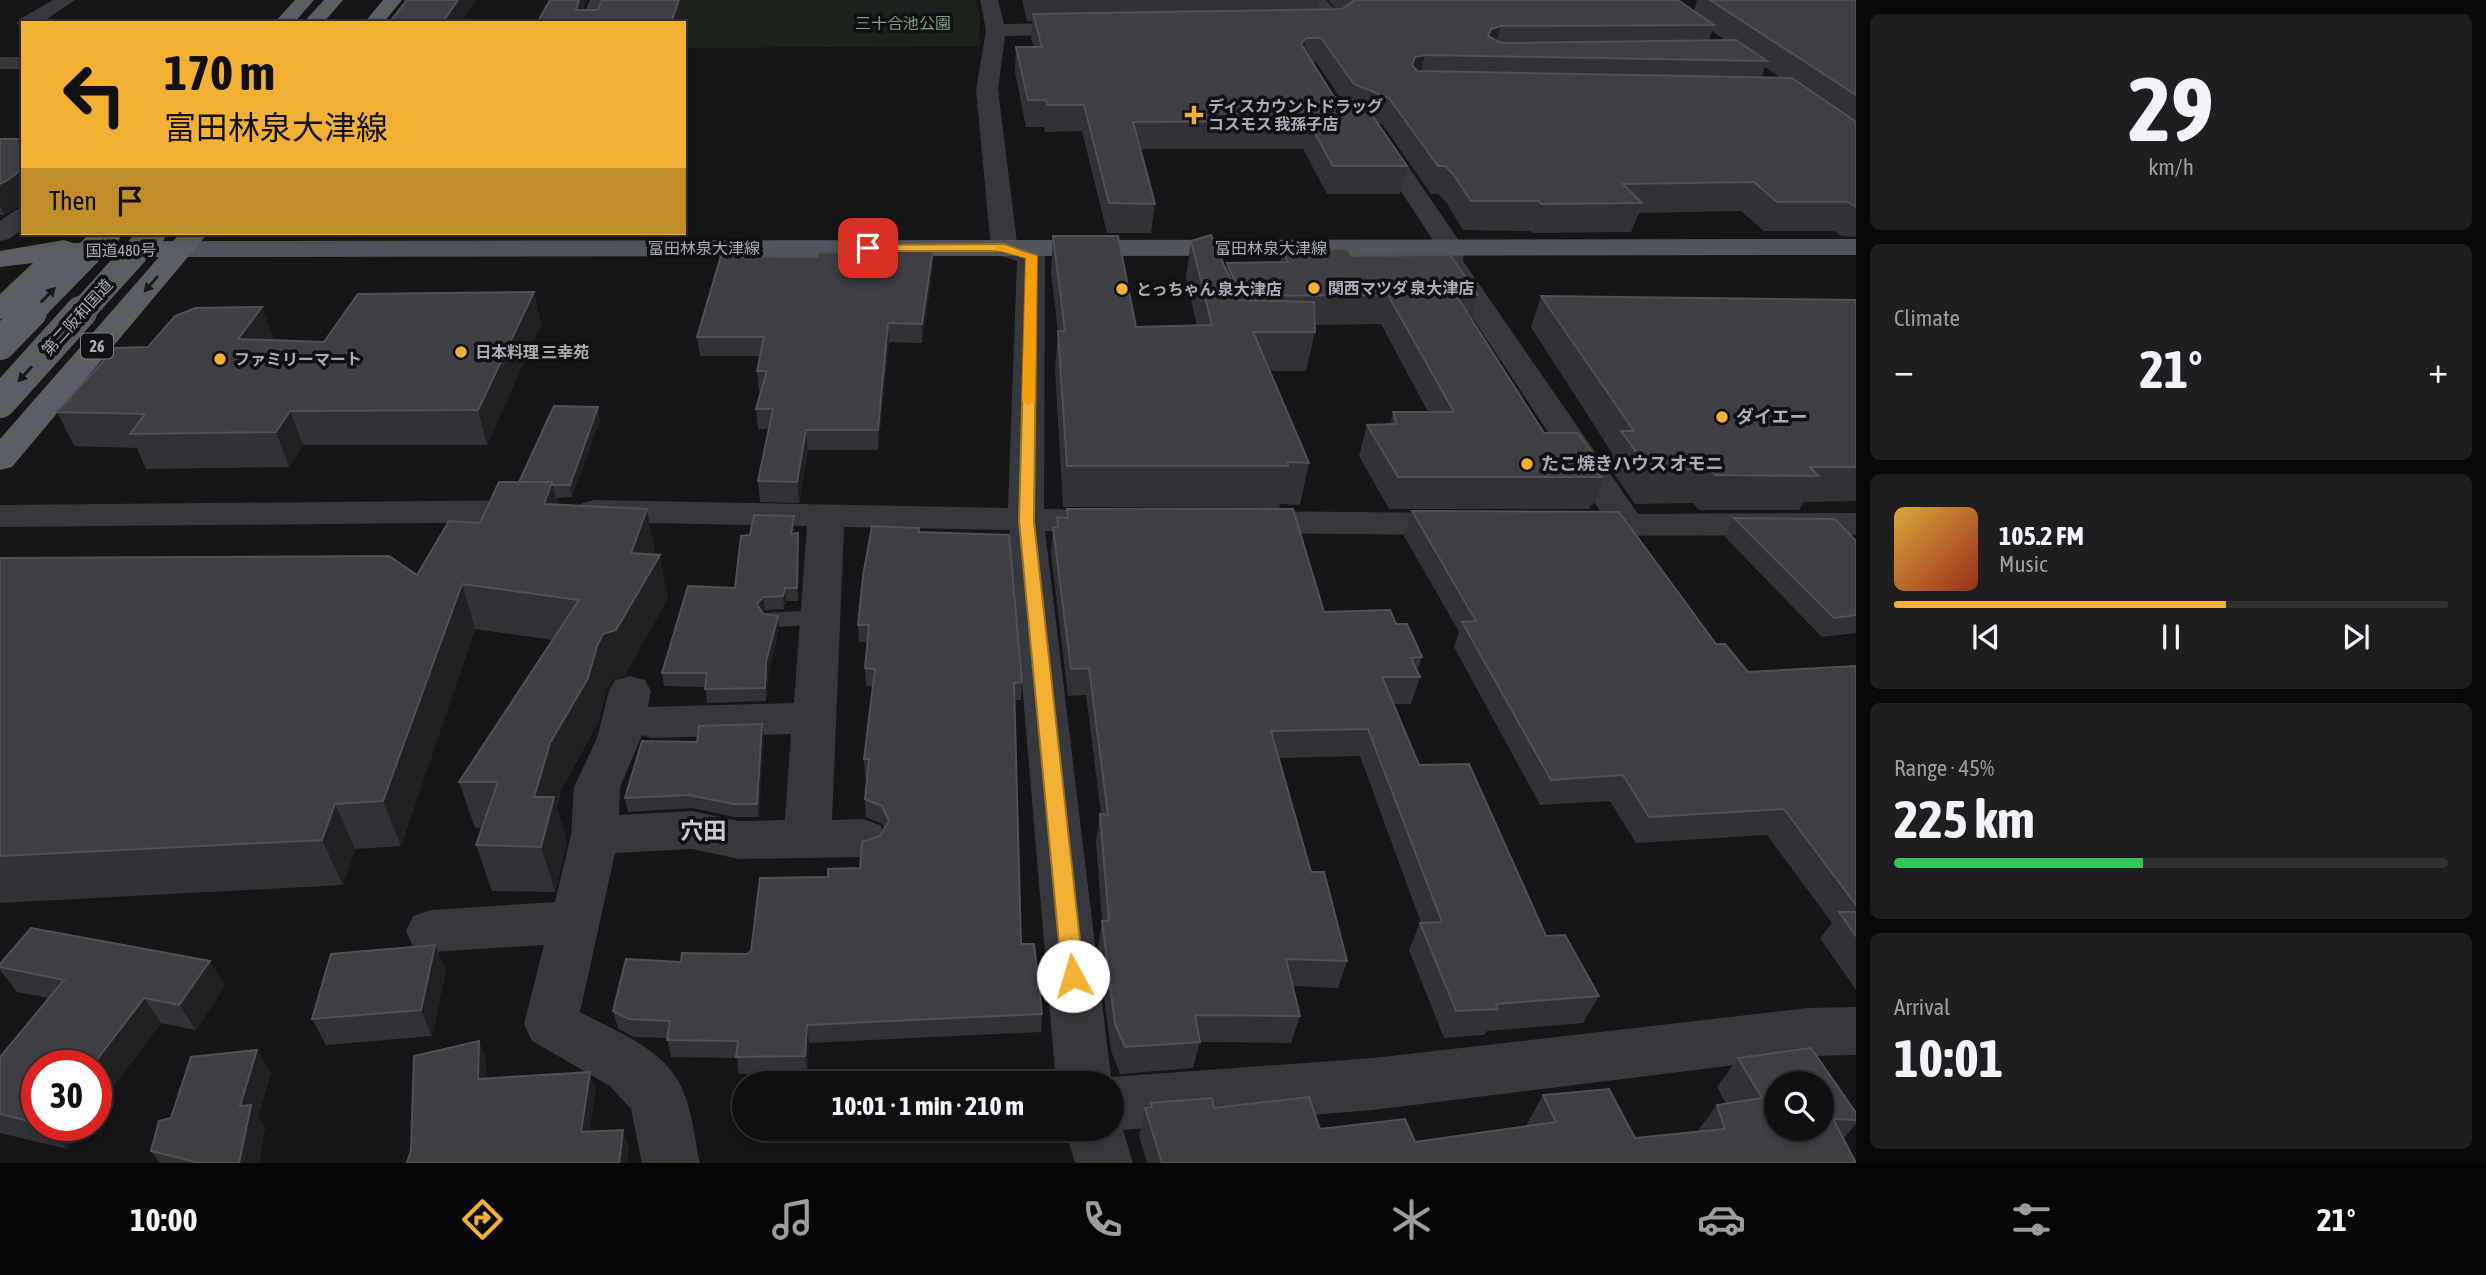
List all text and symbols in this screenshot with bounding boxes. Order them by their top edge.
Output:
park label: 三十合池公園 [855,14,951,32]
text: 170 m [164,44,275,100]
icon: left [49,49,140,140]
text: 29 [2128,56,2214,160]
place label: ディスカウントドラッグ コスモス 我孫子店 [1208,97,1383,133]
marker: ディスカウントドラッグ コスモス 我孫子店 [1186,107,1202,123]
text: 富田林泉大津線 [164,109,388,146]
text: km/h [2148,154,2194,180]
icon: arrive [111,182,149,220]
text: Then [49,186,97,216]
pin [838,218,898,278]
icon: arrive [849,229,887,267]
street label: 富田林泉大津線 [648,239,760,257]
street label: 富田林泉大津線 [1215,239,1327,257]
street label: 国道480号 [86,240,156,260]
street label: 第二阪和国道 [38,275,116,359]
one-way arrow [144,276,159,293]
place label: 関西マツダ 泉大津店 [1328,279,1474,297]
place label: とっちゃん 泉大津店 [1136,280,1282,298]
marker: 関西マツダ 泉大津店 [1306,280,1322,296]
marker: とっちゃん 泉大津店 [1114,281,1130,297]
one-way arrow [39,287,56,304]
text: Climate [1894,305,1960,331]
road number: 26 [81,334,113,358]
text: 21° [2139,339,2203,399]
place label: 日本料理 三幸苑 [475,343,589,361]
marker: 日本料理 三幸苑 [453,344,469,360]
text: − [1894,348,1914,391]
text: + [2428,348,2448,391]
place label: ファミリーマート [234,350,362,368]
marker: ファミリーマート [212,351,228,367]
one-way arrow [17,365,33,383]
place label: ダイエー [1736,406,1808,427]
marker: ダイエー [1714,409,1730,425]
place label: たこ焼きハウス オモニ [1541,453,1723,474]
marker: たこ焼きハウス オモニ [1519,456,1535,472]
text: 105.2 FM [1999,521,2084,551]
text: Music [1999,551,2047,577]
icon: previous [1967,618,2005,656]
icon: pause [2152,618,2190,656]
icon: next [2337,618,2375,656]
text: Range · 45% [1894,755,1994,781]
text: 225 km [1894,789,2035,849]
district label: 穴田 [680,818,726,844]
position arrow [1036,939,1110,1013]
text: Arrival [1894,994,1950,1020]
text: 10:01 [1894,1028,2003,1088]
speed limit sign: 30 [21,1050,112,1141]
map controls [1764,1071,1834,1141]
button: search [1764,1071,1834,1141]
text: 10:01 · 1 min · 210 m [832,1091,1024,1121]
icon: directions [458,1195,507,1244]
icon: music [768,1195,817,1244]
icon: phone [1078,1195,1127,1244]
icon: climate [1387,1195,1436,1244]
icon: car [1697,1195,1746,1244]
icon: filters [2007,1195,2056,1244]
text: 10:00 [130,1201,198,1238]
text: 21° [2317,1201,2356,1238]

